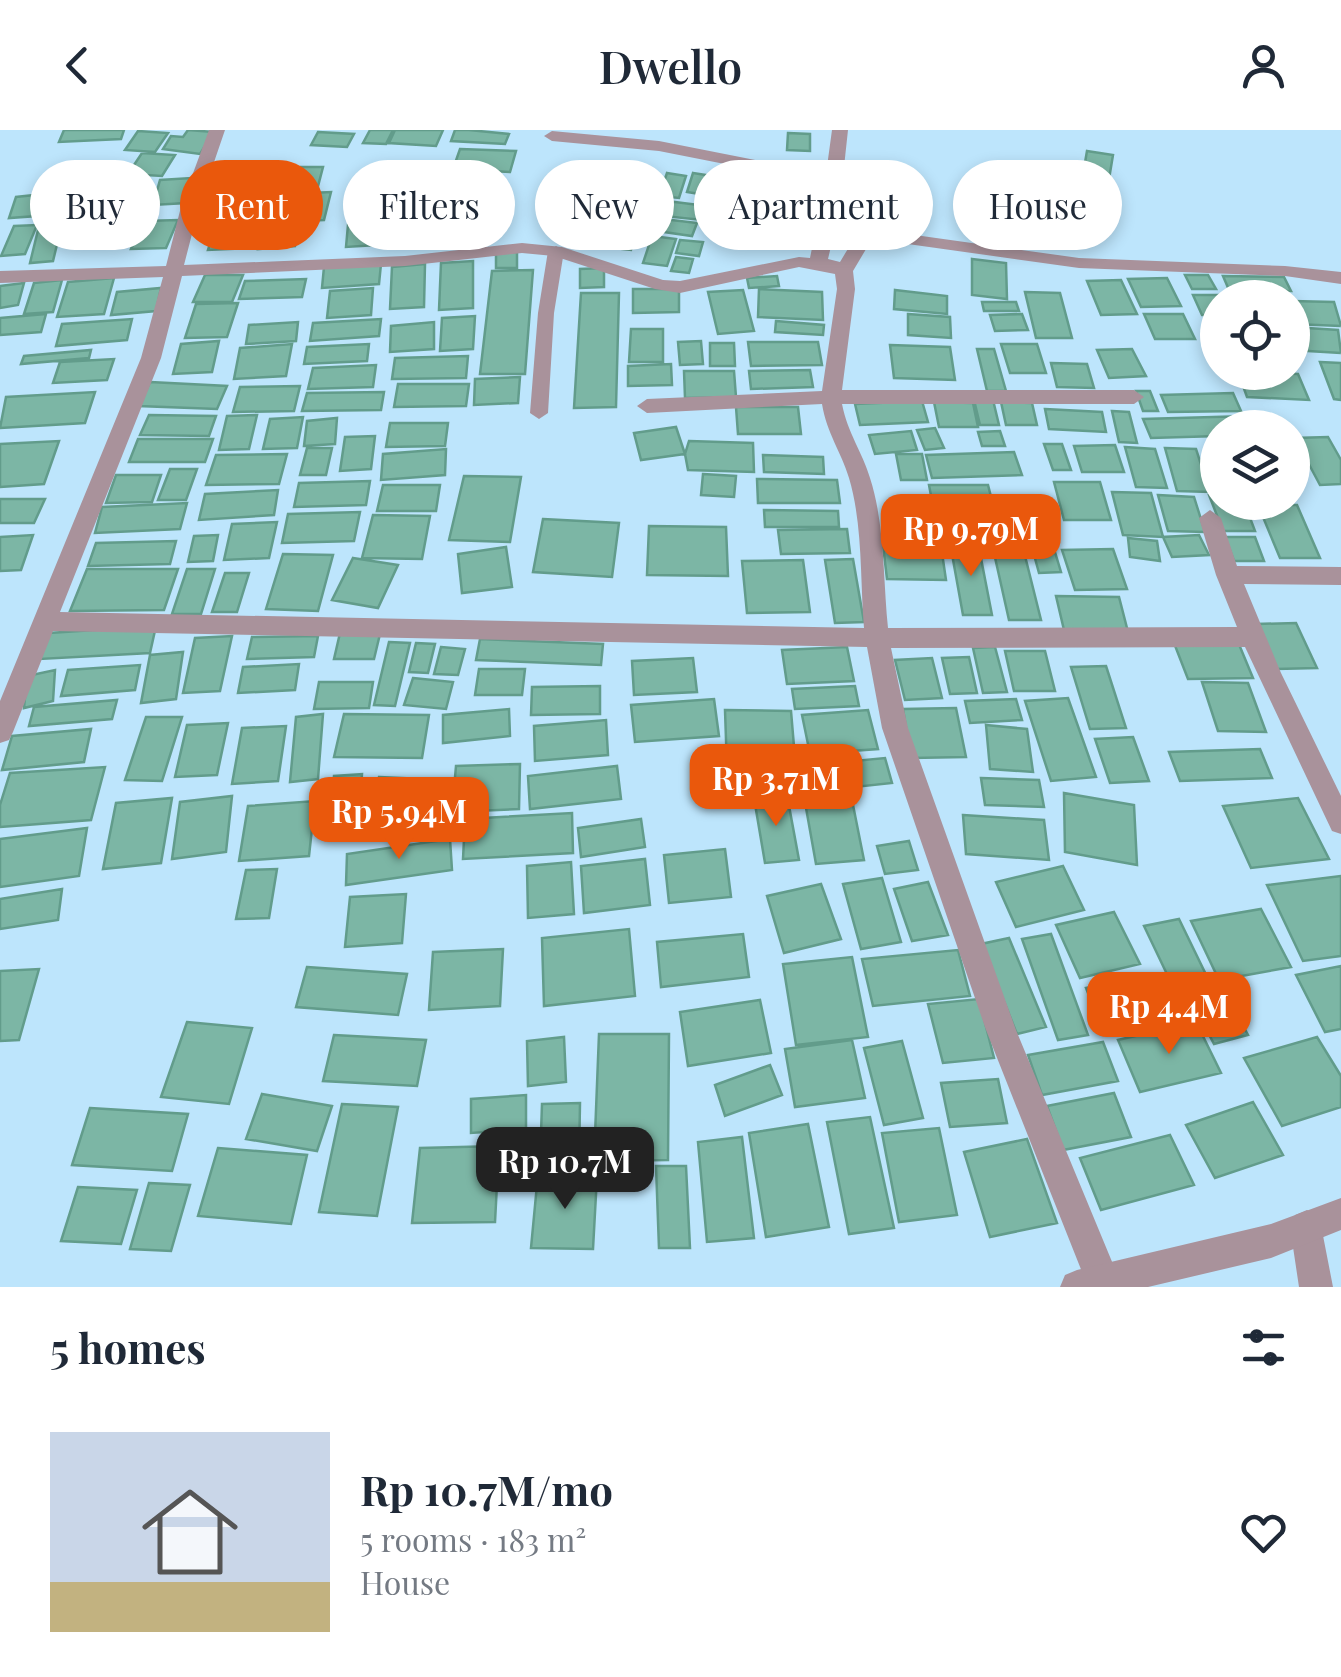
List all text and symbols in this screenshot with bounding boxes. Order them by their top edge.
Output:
text: Dwello [599,35,742,95]
icon: back [50,38,105,93]
icon: person [1236,38,1291,93]
chip: Buy [30,160,160,250]
chip: Rent [180,160,323,250]
chip: Filters [343,160,515,250]
chip: New [535,160,674,250]
chip: Apartment [694,160,933,250]
chip: House [953,160,1122,250]
map controls [1200,280,1310,520]
button: locate [1200,280,1310,390]
button: layers [1200,410,1310,520]
pin: Rp 9.79M [868,494,1074,579]
text: Rp 9.79M [903,505,1039,548]
pin: Rp 3.71M [673,744,879,829]
text: Rp 3.71M [712,755,840,798]
pin: Rp 5.94M [296,777,502,862]
text: Rp 5.94M [331,788,467,831]
pin: Rp 4.4M [1077,972,1261,1057]
text: Rp 4.4M [1109,983,1229,1026]
pin: Rp 10.7M [462,1127,668,1212]
text: Rp 10.7M [498,1138,632,1181]
text: 5 homes [50,1319,206,1375]
icon: filters [1236,1320,1291,1375]
text: Rp 10.7M/mo [360,1461,613,1517]
icon: home [130,1472,250,1592]
icon: heart [1236,1505,1291,1560]
text: 5 rooms · 183 m² [360,1517,586,1560]
text: House [360,1560,450,1603]

